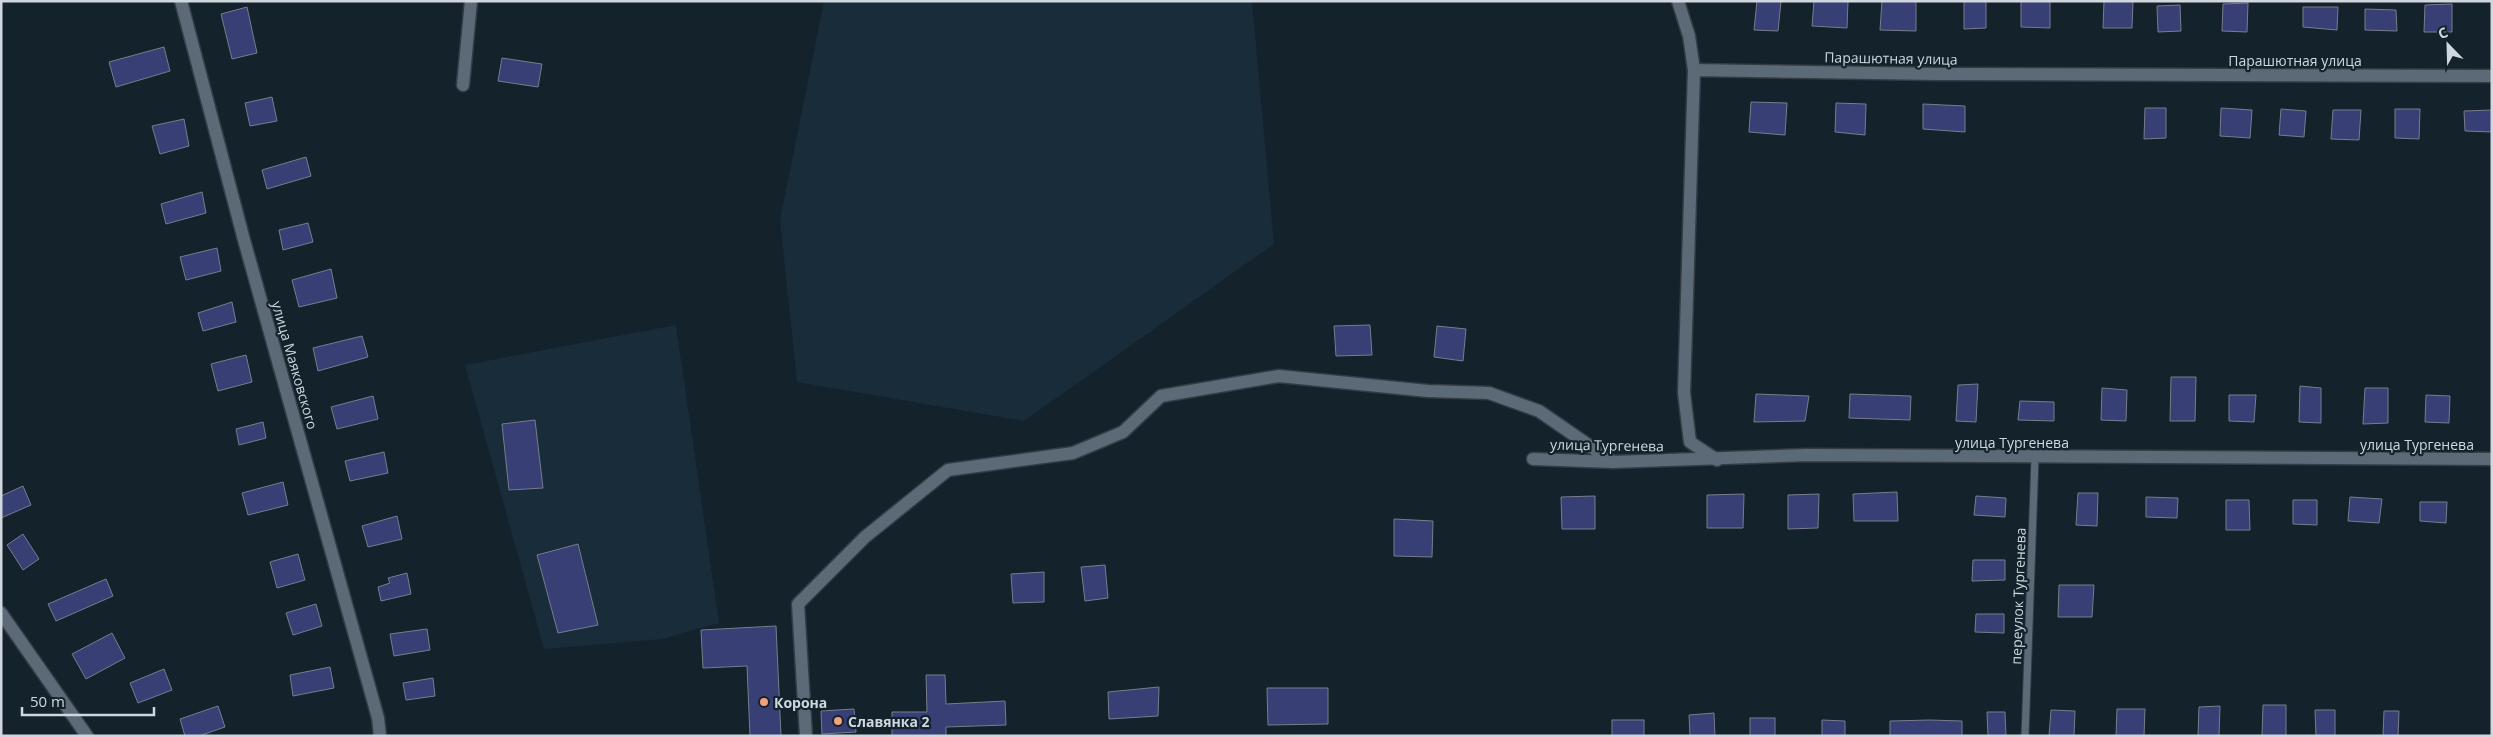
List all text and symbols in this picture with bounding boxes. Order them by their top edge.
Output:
north arrow [2423,20,2473,70]
text: С [2435,22,2451,43]
street label: Парашютная улица [1824,47,1958,69]
street label: Парашютная улица [2228,51,2362,70]
street label: улица Маяковского [268,299,322,431]
street label: улица Тургенева [1955,433,2069,452]
street label: улица Тургенева [1550,435,1664,455]
street label: улица Тургенева [2360,435,2474,454]
street label: переулок Тургенева [2006,527,2030,665]
scale bar [22,684,155,716]
text: 50 m [30,691,65,711]
place label: Корона [774,693,827,712]
marker: Корона [758,696,770,708]
place label: Славянка 2 [848,712,930,731]
marker: Славянка 2 [832,715,844,727]

